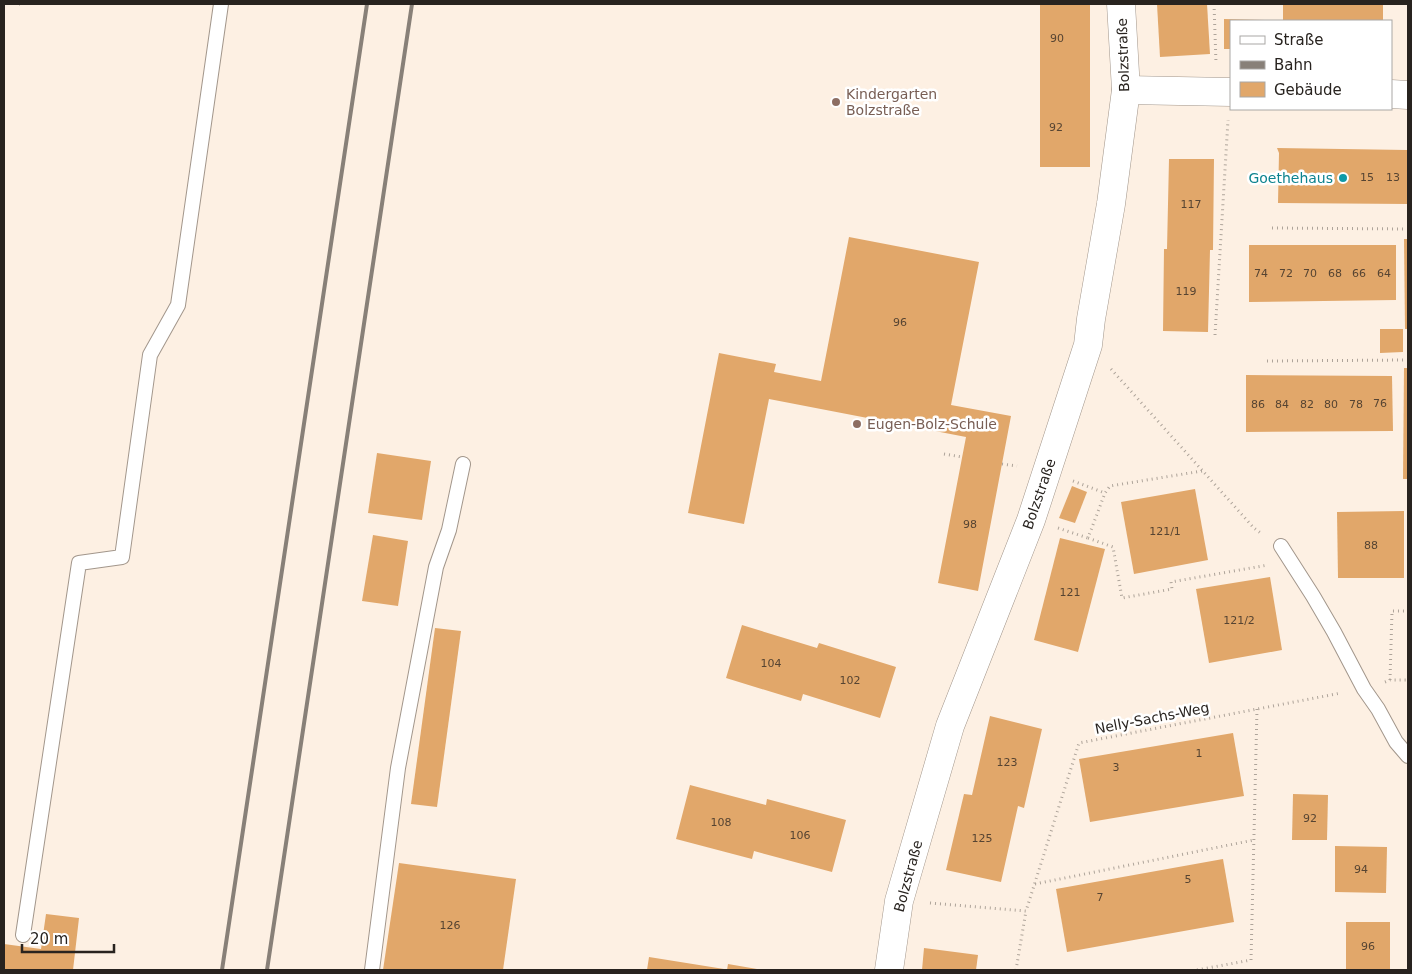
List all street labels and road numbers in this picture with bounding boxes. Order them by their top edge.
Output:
street label: Bolzstraße [1114,18,1132,92]
street label: Bolzstraße [1019,456,1059,532]
street label: Nelly-Sachs-Weg [1093,699,1211,737]
street label: Bolzstraße [891,838,925,914]

